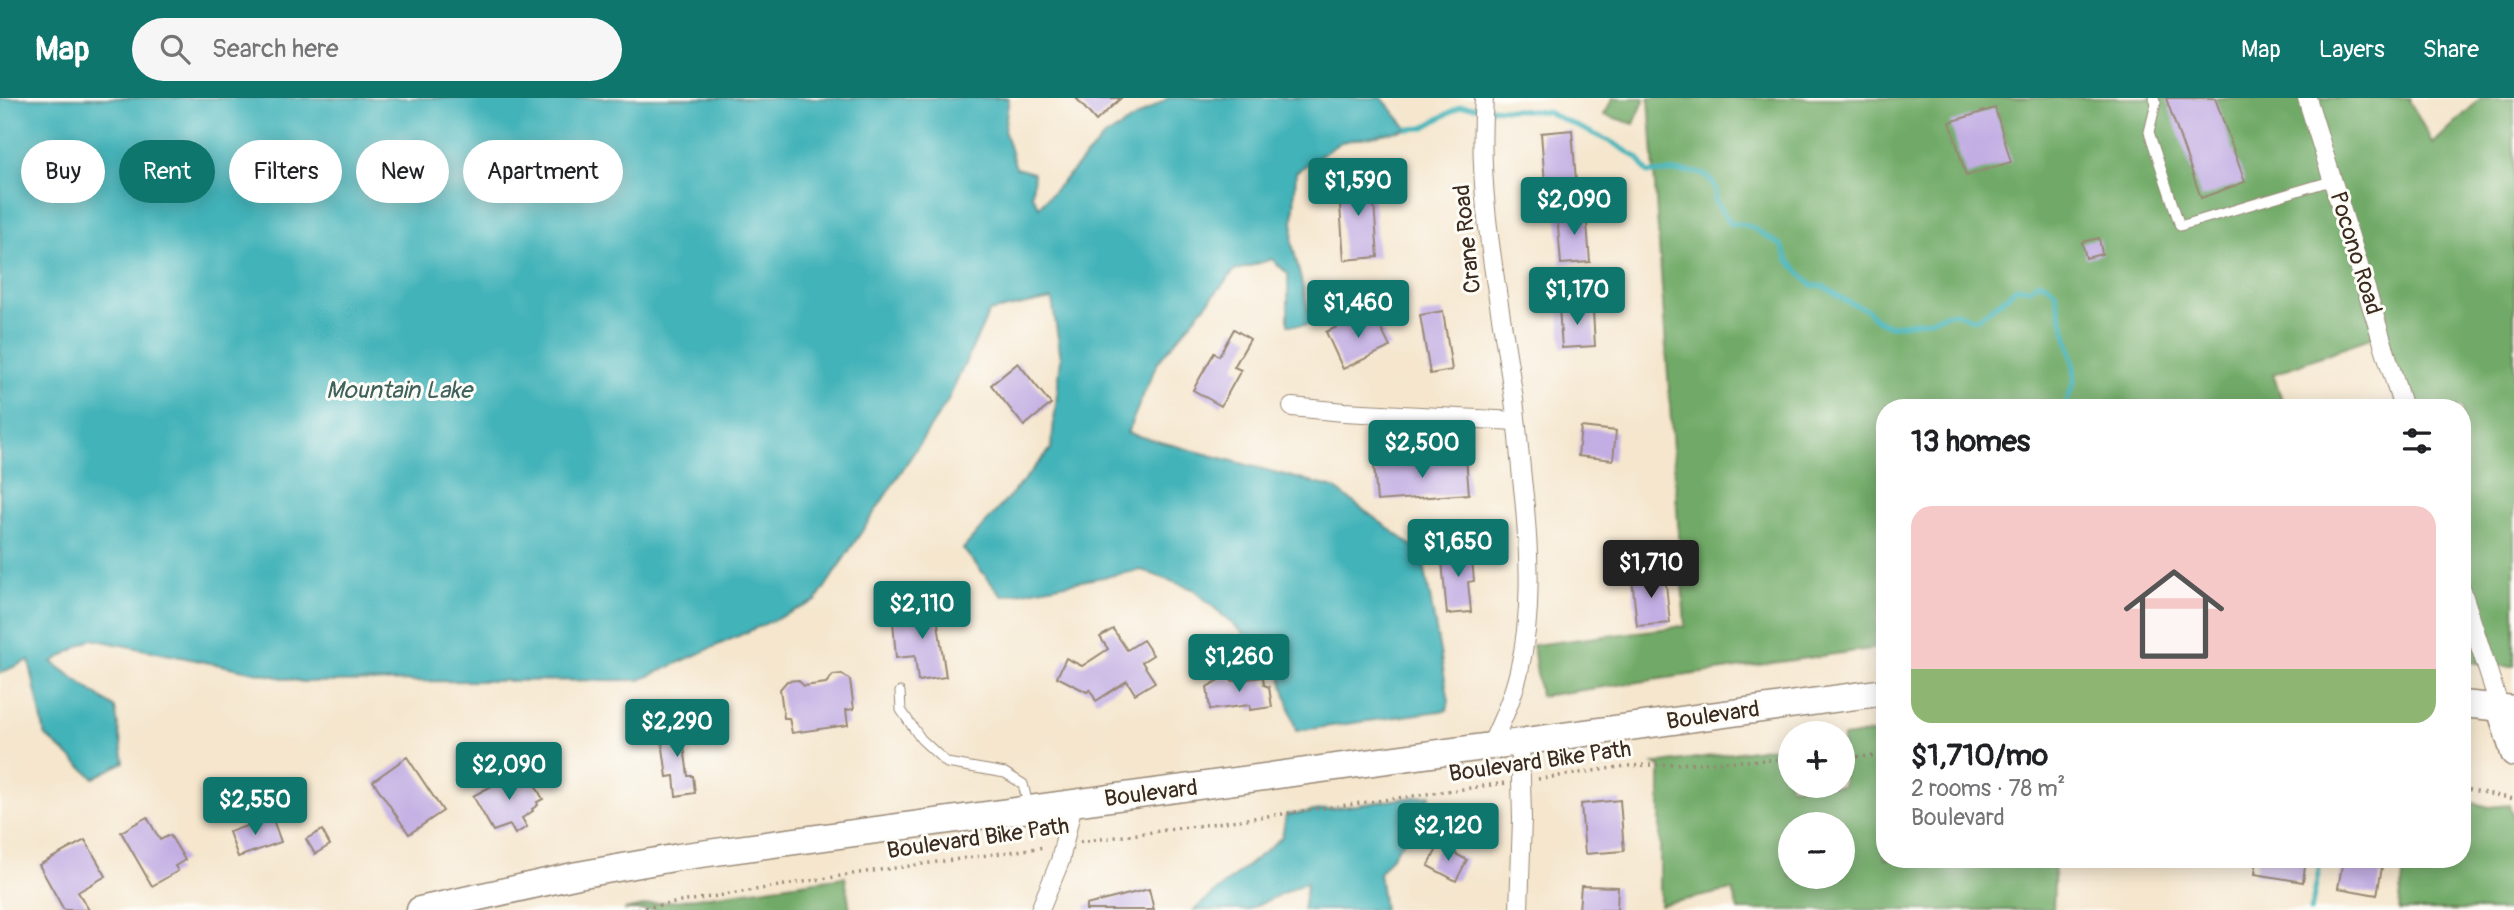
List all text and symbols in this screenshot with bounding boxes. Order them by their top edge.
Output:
search box [132,18,622,81]
text: Map [35,29,90,70]
icon: search [156,30,194,68]
text: Search here [212,33,339,65]
text: Map [2241,35,2281,64]
text: Layers [2319,35,2385,64]
text: Share [2423,35,2479,64]
chip: Buy [21,140,105,203]
chip: Rent [119,140,215,203]
chip: Filters [229,140,342,203]
chip: New [356,140,449,203]
chip: Apartment [463,140,623,203]
pin: $1,590 [1301,158,1415,218]
text: $1,590 [1324,166,1392,195]
pin: $2,090 [1517,178,1631,237]
street label: Crane Road [1447,183,1487,295]
text: $2,090 [1537,185,1611,214]
street label: Pocono Road [2324,188,2388,318]
pin: $1,170 [1520,268,1634,327]
text: $1,170 [1545,275,1609,304]
pin: $1,460 [1301,280,1415,340]
text: $1,460 [1323,288,1393,317]
water label: Mountain Lake [326,376,474,405]
pin: $2,500 [1365,420,1479,480]
icon: filters [2398,422,2436,460]
text: 13 homes [1911,423,2030,460]
text: $2,500 [1384,428,1460,457]
pin: $1,650 [1401,519,1515,579]
text: $1,650 [1424,527,1492,556]
pin: $1,710 [1594,540,1708,600]
text: $1,710 [1619,548,1683,577]
icon: home [2111,551,2237,677]
pin: $2,110 [865,582,979,641]
text: $2,110 [890,589,954,618]
pin: $1,260 [1182,634,1296,694]
text: $1,260 [1204,642,1274,671]
street label: Boulevard [1665,694,1761,736]
pin: $2,290 [620,700,734,759]
text: $2,290 [641,707,713,736]
map controls [1778,721,1855,889]
button: + [1778,721,1855,798]
street label: Boulevard Bike Path [1447,734,1633,788]
text: $1,710/mo [1911,737,2048,774]
pin: $2,090 [452,742,566,802]
text: $2,090 [472,750,546,779]
street label: Boulevard [1103,773,1199,813]
text: 2 rooms · 78 m² [1911,774,2065,803]
pin: $2,550 [198,778,312,837]
text: $2,550 [219,785,291,814]
text: Boulevard [1911,803,2005,832]
pin: $2,120 [1391,804,1505,863]
street label: Boulevard Bike Path [885,811,1071,865]
text: $2,120 [1414,811,1482,840]
button: − [1778,812,1855,889]

